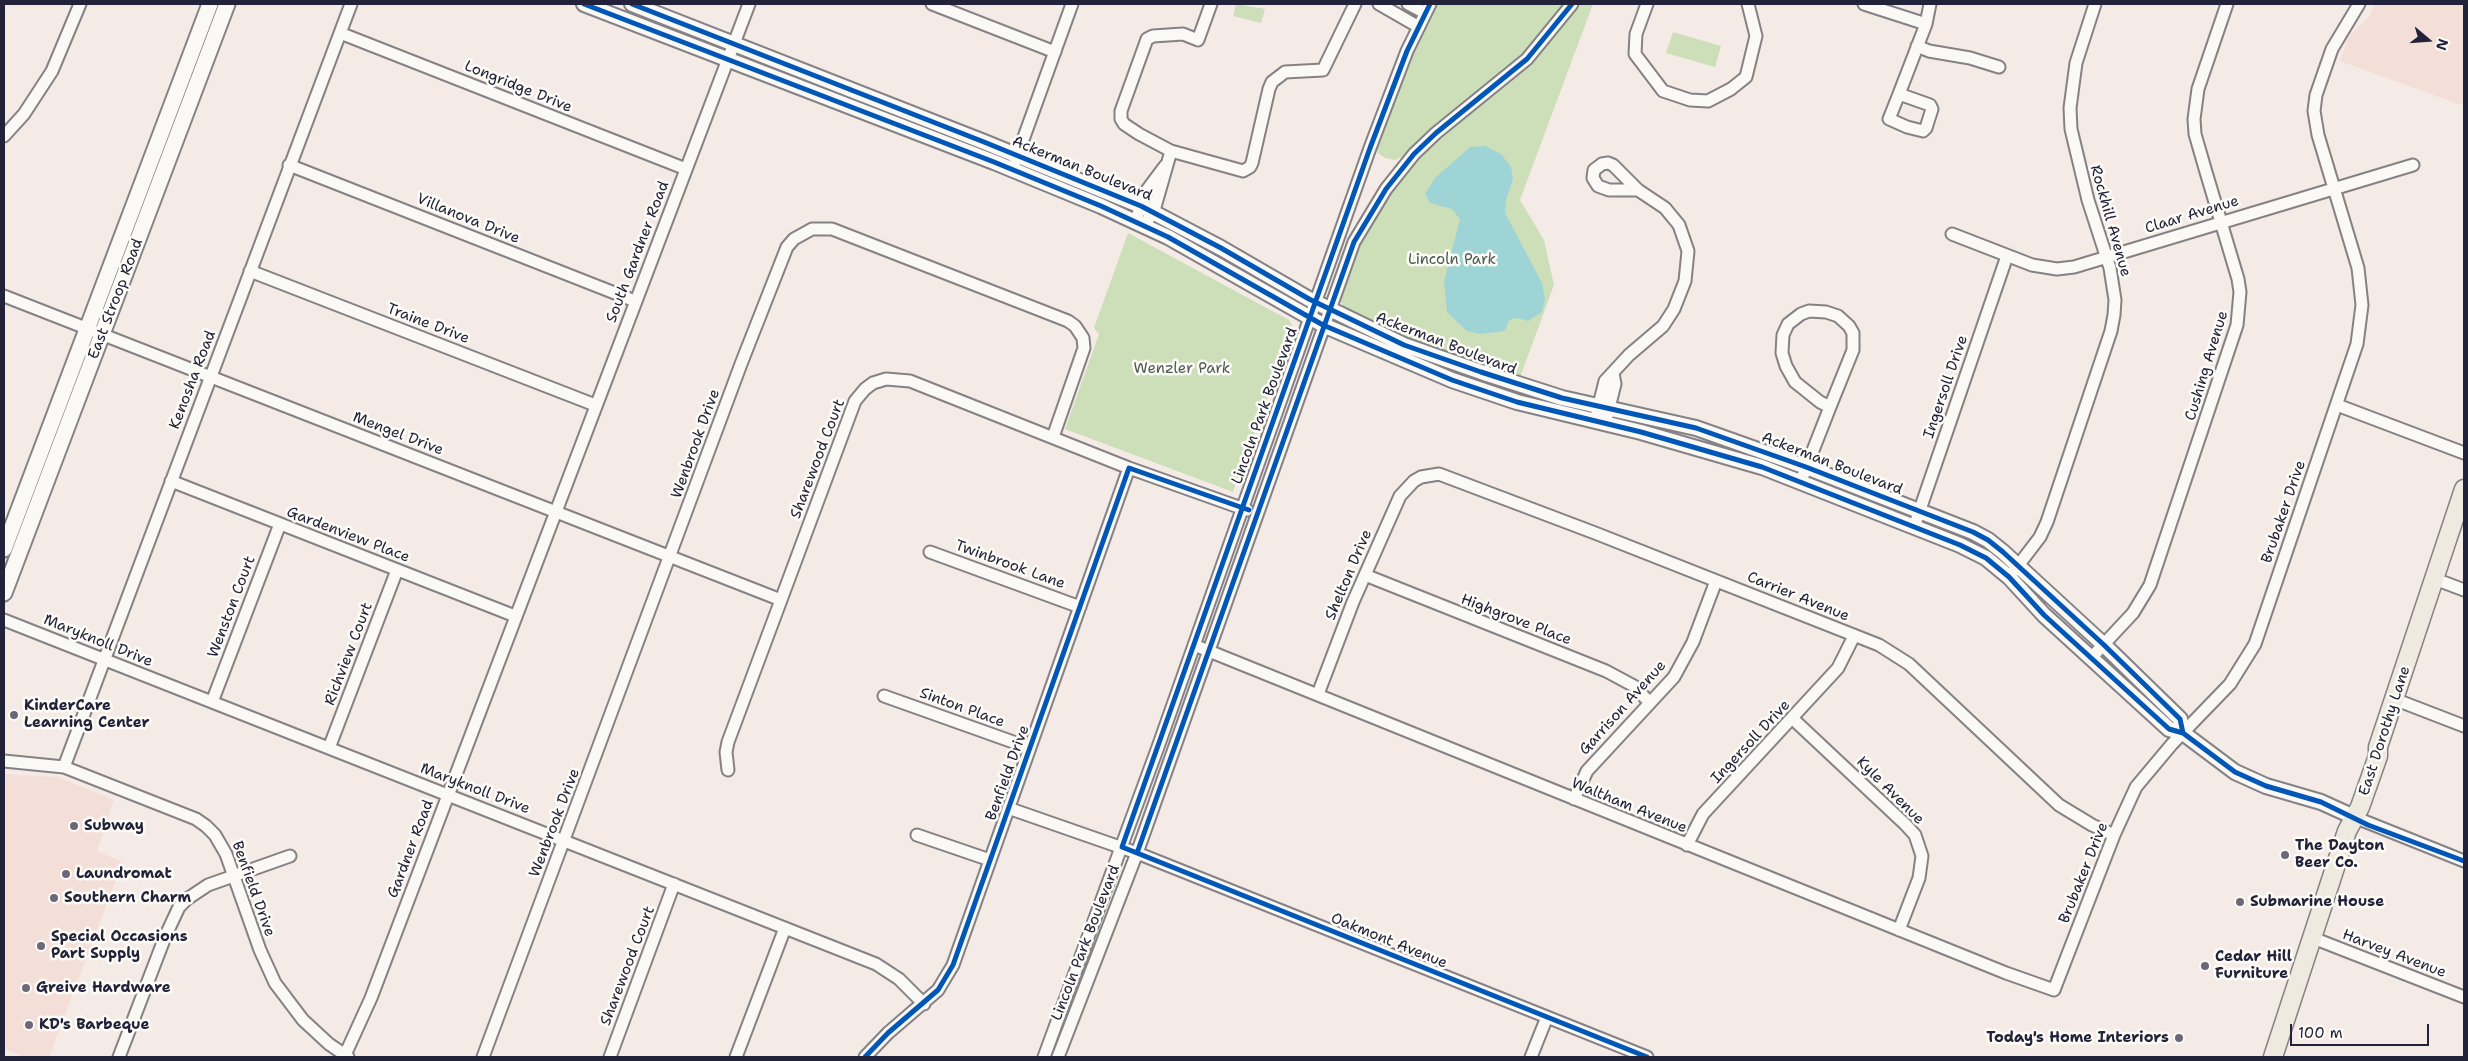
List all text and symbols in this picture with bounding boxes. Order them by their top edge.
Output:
north arrow [2403,15,2453,65]
text: N [2432,37,2453,53]
street label: Longridge Drive [462,57,574,117]
street label: Ackerman Boulevard [1009,133,1155,205]
street label: Rockhill Avenue [2086,163,2134,279]
street label: South Gardner Road [603,179,673,325]
street label: Villanova Drive [414,190,522,248]
street label: Claar Avenue [2143,192,2241,238]
street label: East Stroop Road [85,236,147,362]
park label: Lincoln Park [1408,251,1496,269]
street label: Traine Drive [384,300,472,348]
street label: Ackerman Boulevard [1373,309,1519,379]
street label: Cushing Avenue [2182,309,2232,423]
street label: Lincoln Park Boulevard [1228,325,1302,487]
street label: Kenosha Road [166,328,220,432]
street label: Ingersoll Drive [1920,333,1972,441]
park label: Wenzler Park [1134,360,1230,378]
street label: Wenbrook Drive [668,387,724,501]
street label: Sharewood Court [787,397,849,521]
street label: Mengel Drive [350,408,446,460]
street label: Ackerman Boulevard [1759,429,1905,499]
street label: Brubaker Drive [2258,458,2310,566]
street label: Gardenview Place [284,503,412,567]
street label: Shelton Drive [1322,527,1376,623]
street label: Twinbrook Lane [953,537,1067,593]
street label: Wenston Court [204,554,260,660]
street label: Carrier Avenue [1744,568,1852,626]
street label: Highgrove Place [1458,591,1574,649]
street label: Richview Court [321,600,377,708]
street label: Maryknoll Drive [41,611,155,671]
street label: Garrison Avenue [1576,657,1670,759]
street label: East Dorothy Lane [2356,664,2414,798]
street label: Sinton Place [917,684,1007,732]
street label: Ingersoll Drive [1708,696,1794,788]
place label: KinderCare Learning Center [24,697,150,732]
marker: KinderCare Learning Center [8,709,20,721]
street label: Benfield Drive [982,723,1034,823]
street label: Kyle Avenue [1852,753,1928,829]
street label: Maryknoll Drive [418,760,532,818]
street label: Wenbrook Drive [526,766,584,880]
street label: Waltham Avenue [1569,775,1689,837]
street label: Gardner Road [384,797,438,901]
place label: Subway [84,817,144,835]
marker: Subway [68,820,80,832]
street label: Brubaker Drive [2056,820,2112,926]
place label: The Dayton Beer Co. [2295,837,2384,872]
street label: Benfield Drive [227,839,279,939]
marker: The Dayton Beer Co. [2279,849,2291,861]
street label: Lincoln Park Boulevard [1048,863,1124,1023]
place label: Laundromat [76,865,172,883]
marker: Laundromat [60,868,72,880]
place label: Southern Charm [64,889,191,907]
marker: Southern Charm [48,892,60,904]
place label: Submarine House [2250,893,2384,911]
marker: Submarine House [2234,896,2246,908]
street label: Sharewood Court [597,904,659,1028]
street label: Oakmont Avenue [1328,909,1450,973]
street label: Harvey Avenue [2340,926,2448,982]
place label: Special Occasions Part Supply [51,928,188,963]
marker: Special Occasions Part Supply [35,940,47,952]
place label: Cedar Hill Furniture [2215,948,2292,983]
marker: Cedar Hill Furniture [2199,960,2211,972]
place label: Greive Hardware [36,979,171,997]
marker: Greive Hardware [20,982,32,994]
scale bar [2293,1014,2432,1046]
place label: KD's Barbeque [39,1016,149,1034]
marker: KD's Barbeque [23,1019,35,1031]
text: 100 m [2298,1023,2343,1043]
place label: Today's Home Interiors [1986,1029,2169,1047]
marker: Today's Home Interiors [2173,1032,2185,1044]

